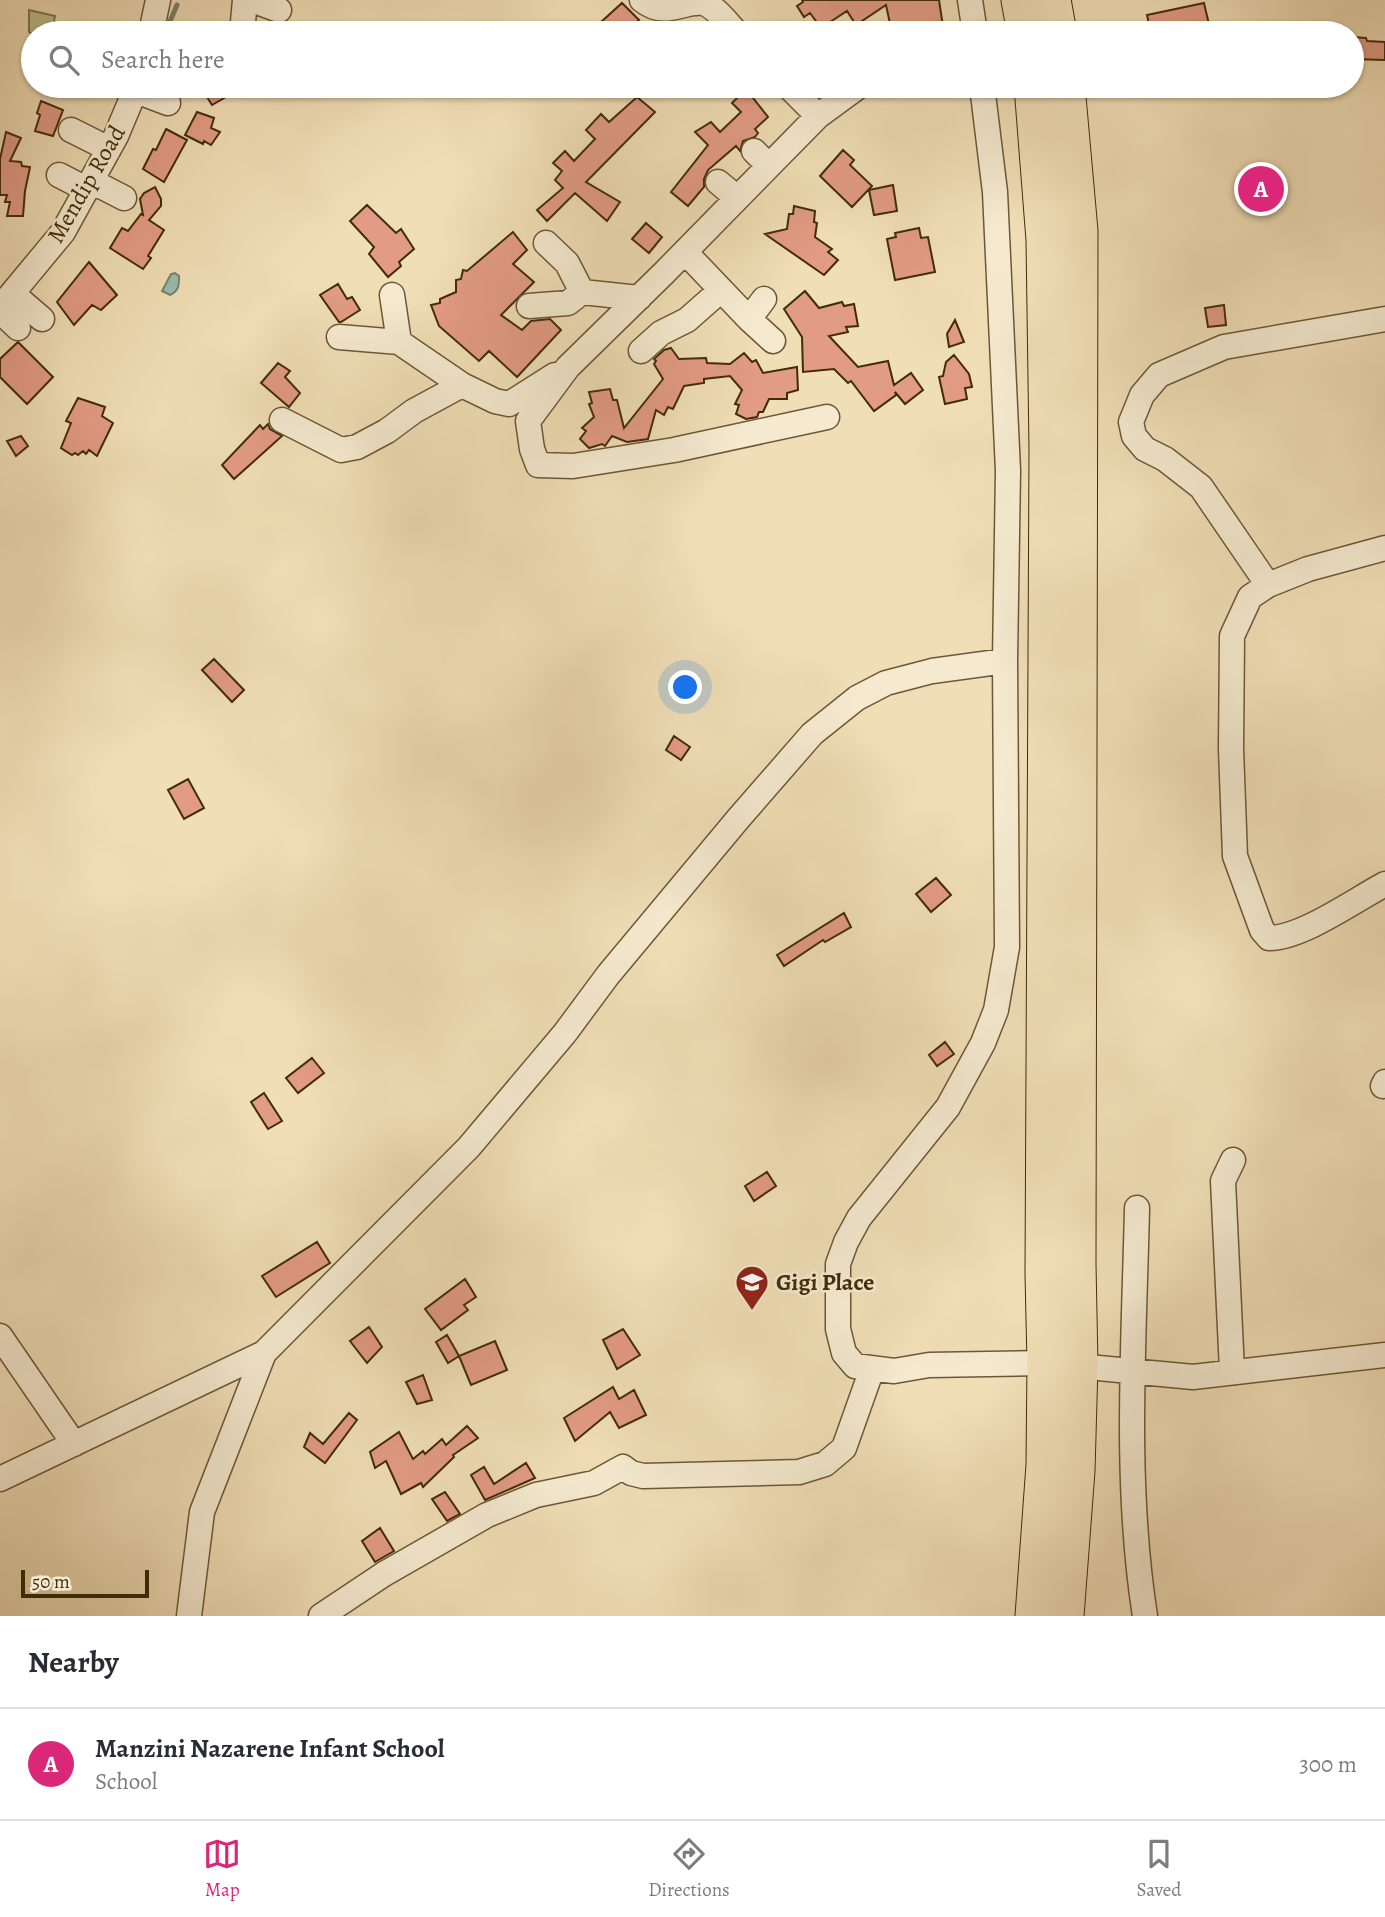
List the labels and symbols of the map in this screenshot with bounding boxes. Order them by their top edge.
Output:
street label: Mendip Road [39,119,133,249]
pin: A [1238,163,1284,215]
your location [668,670,702,704]
school or university icon: Gigi Place [733,1263,771,1312]
place label: Gigi Place [776,1266,874,1298]
scale bar [21,1567,149,1599]

